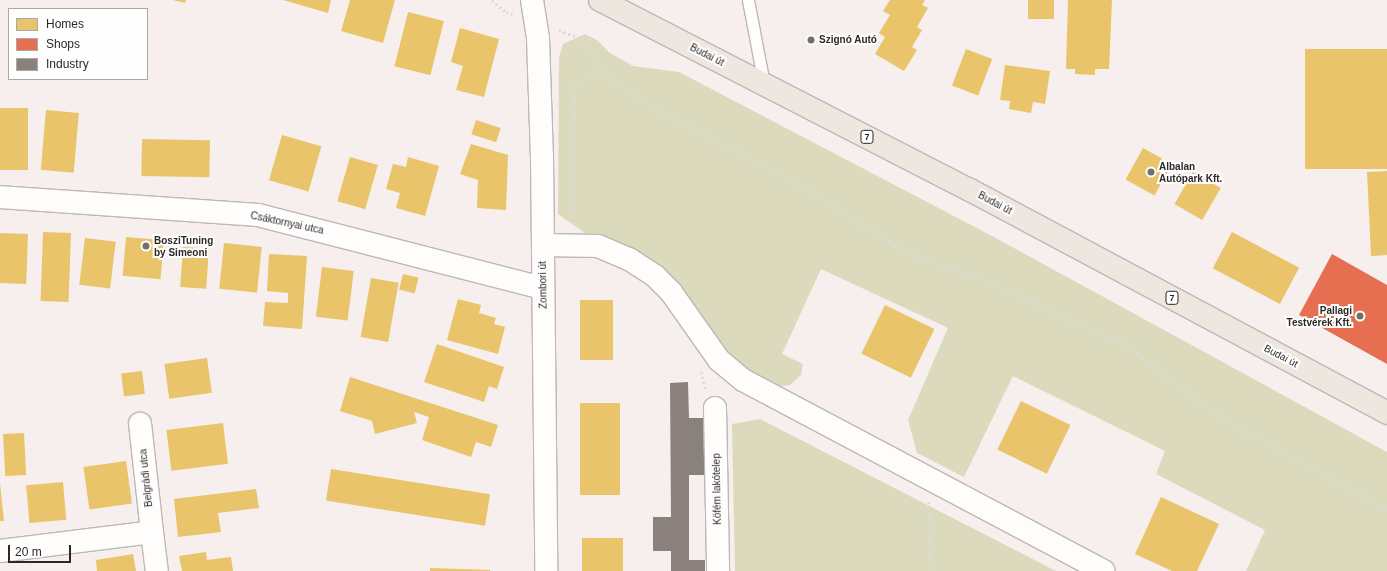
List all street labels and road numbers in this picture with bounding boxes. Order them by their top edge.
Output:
street label: Budai út [688,41,726,69]
road number: 7 [860,130,874,144]
street label: Budai út [976,189,1014,217]
street label: Csáktornyai utca [249,209,325,237]
street label: Zombori út [537,261,549,309]
road number: 7 [1165,291,1179,305]
street label: Budai út [1262,342,1300,370]
street label: Belgrádi utca [137,448,155,508]
street label: Köfém lakótelep [710,453,724,525]

